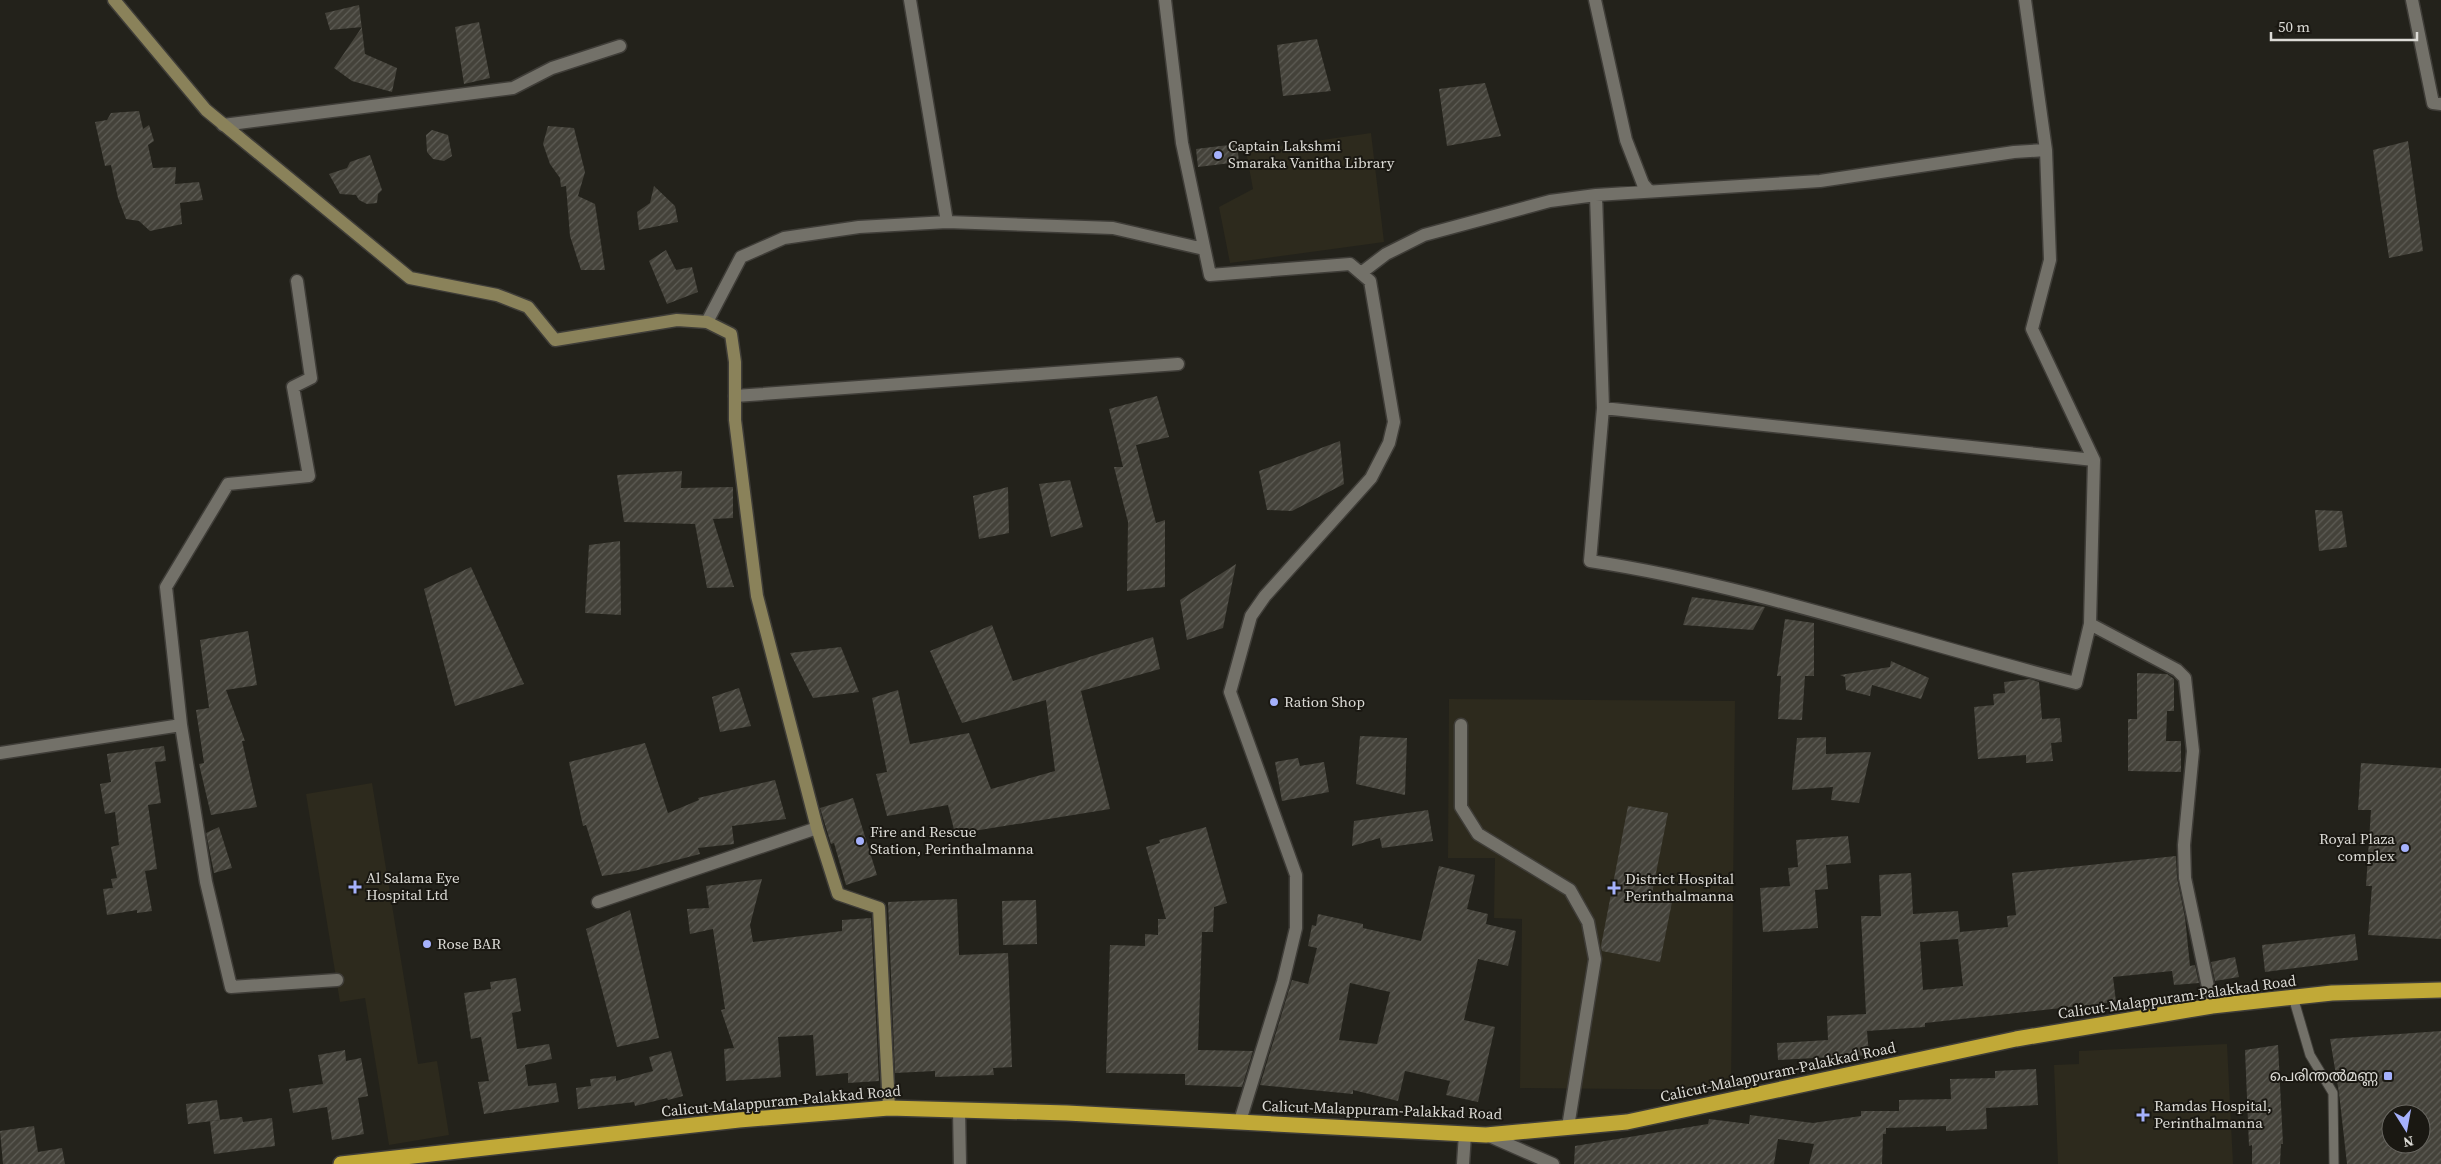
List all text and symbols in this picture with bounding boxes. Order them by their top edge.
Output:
scale bar [2271,10,2417,42]
text: 50 m [2278,16,2310,37]
place label: Captain Lakshmi Smaraka Vanitha Library [1228,135,1395,173]
marker: Captain Lakshmi Smaraka Vanitha Library [1212,149,1224,161]
place label: Ration Shop [1284,691,1365,712]
marker: Ration Shop [1268,696,1280,708]
place label: Fire and Rescue Station, Perinthalmanna [870,821,1034,859]
place label: Royal Plaza complex [2319,828,2395,866]
marker: Fire and Rescue Station, Perinthalmanna [854,835,866,847]
marker: Royal Plaza complex [2399,842,2411,854]
place label: Al Salama Eye Hospital Ltd [366,867,460,905]
place label: District Hospital Perinthalmanna [1625,868,1735,906]
marker: Al Salama Eye Hospital Ltd [348,880,362,894]
marker: District Hospital Perinthalmanna [1607,881,1621,895]
place label: Rose BAR [437,933,501,954]
marker: Rose BAR [421,938,433,950]
street label: Calicut-Malappuram-Palakkad Road [2056,969,2298,1024]
street label: Calicut-Malappuram-Palakkad Road [1658,1036,1898,1107]
place label: പെരിന്തൽമണ്ണ [2270,1065,2378,1086]
marker: പെരിന്തൽമണ്ണ [2382,1070,2394,1082]
street label: Calicut-Malappuram-Palakkad Road [660,1080,902,1121]
street label: Calicut-Malappuram-Palakkad Road [1262,1095,1503,1124]
place label: Ramdas Hospital, Perinthalmanna [2154,1095,2272,1133]
north arrow [2381,1104,2431,1154]
marker: Ramdas Hospital, Perinthalmanna [2136,1108,2150,1122]
text: N [2402,1131,2415,1153]

